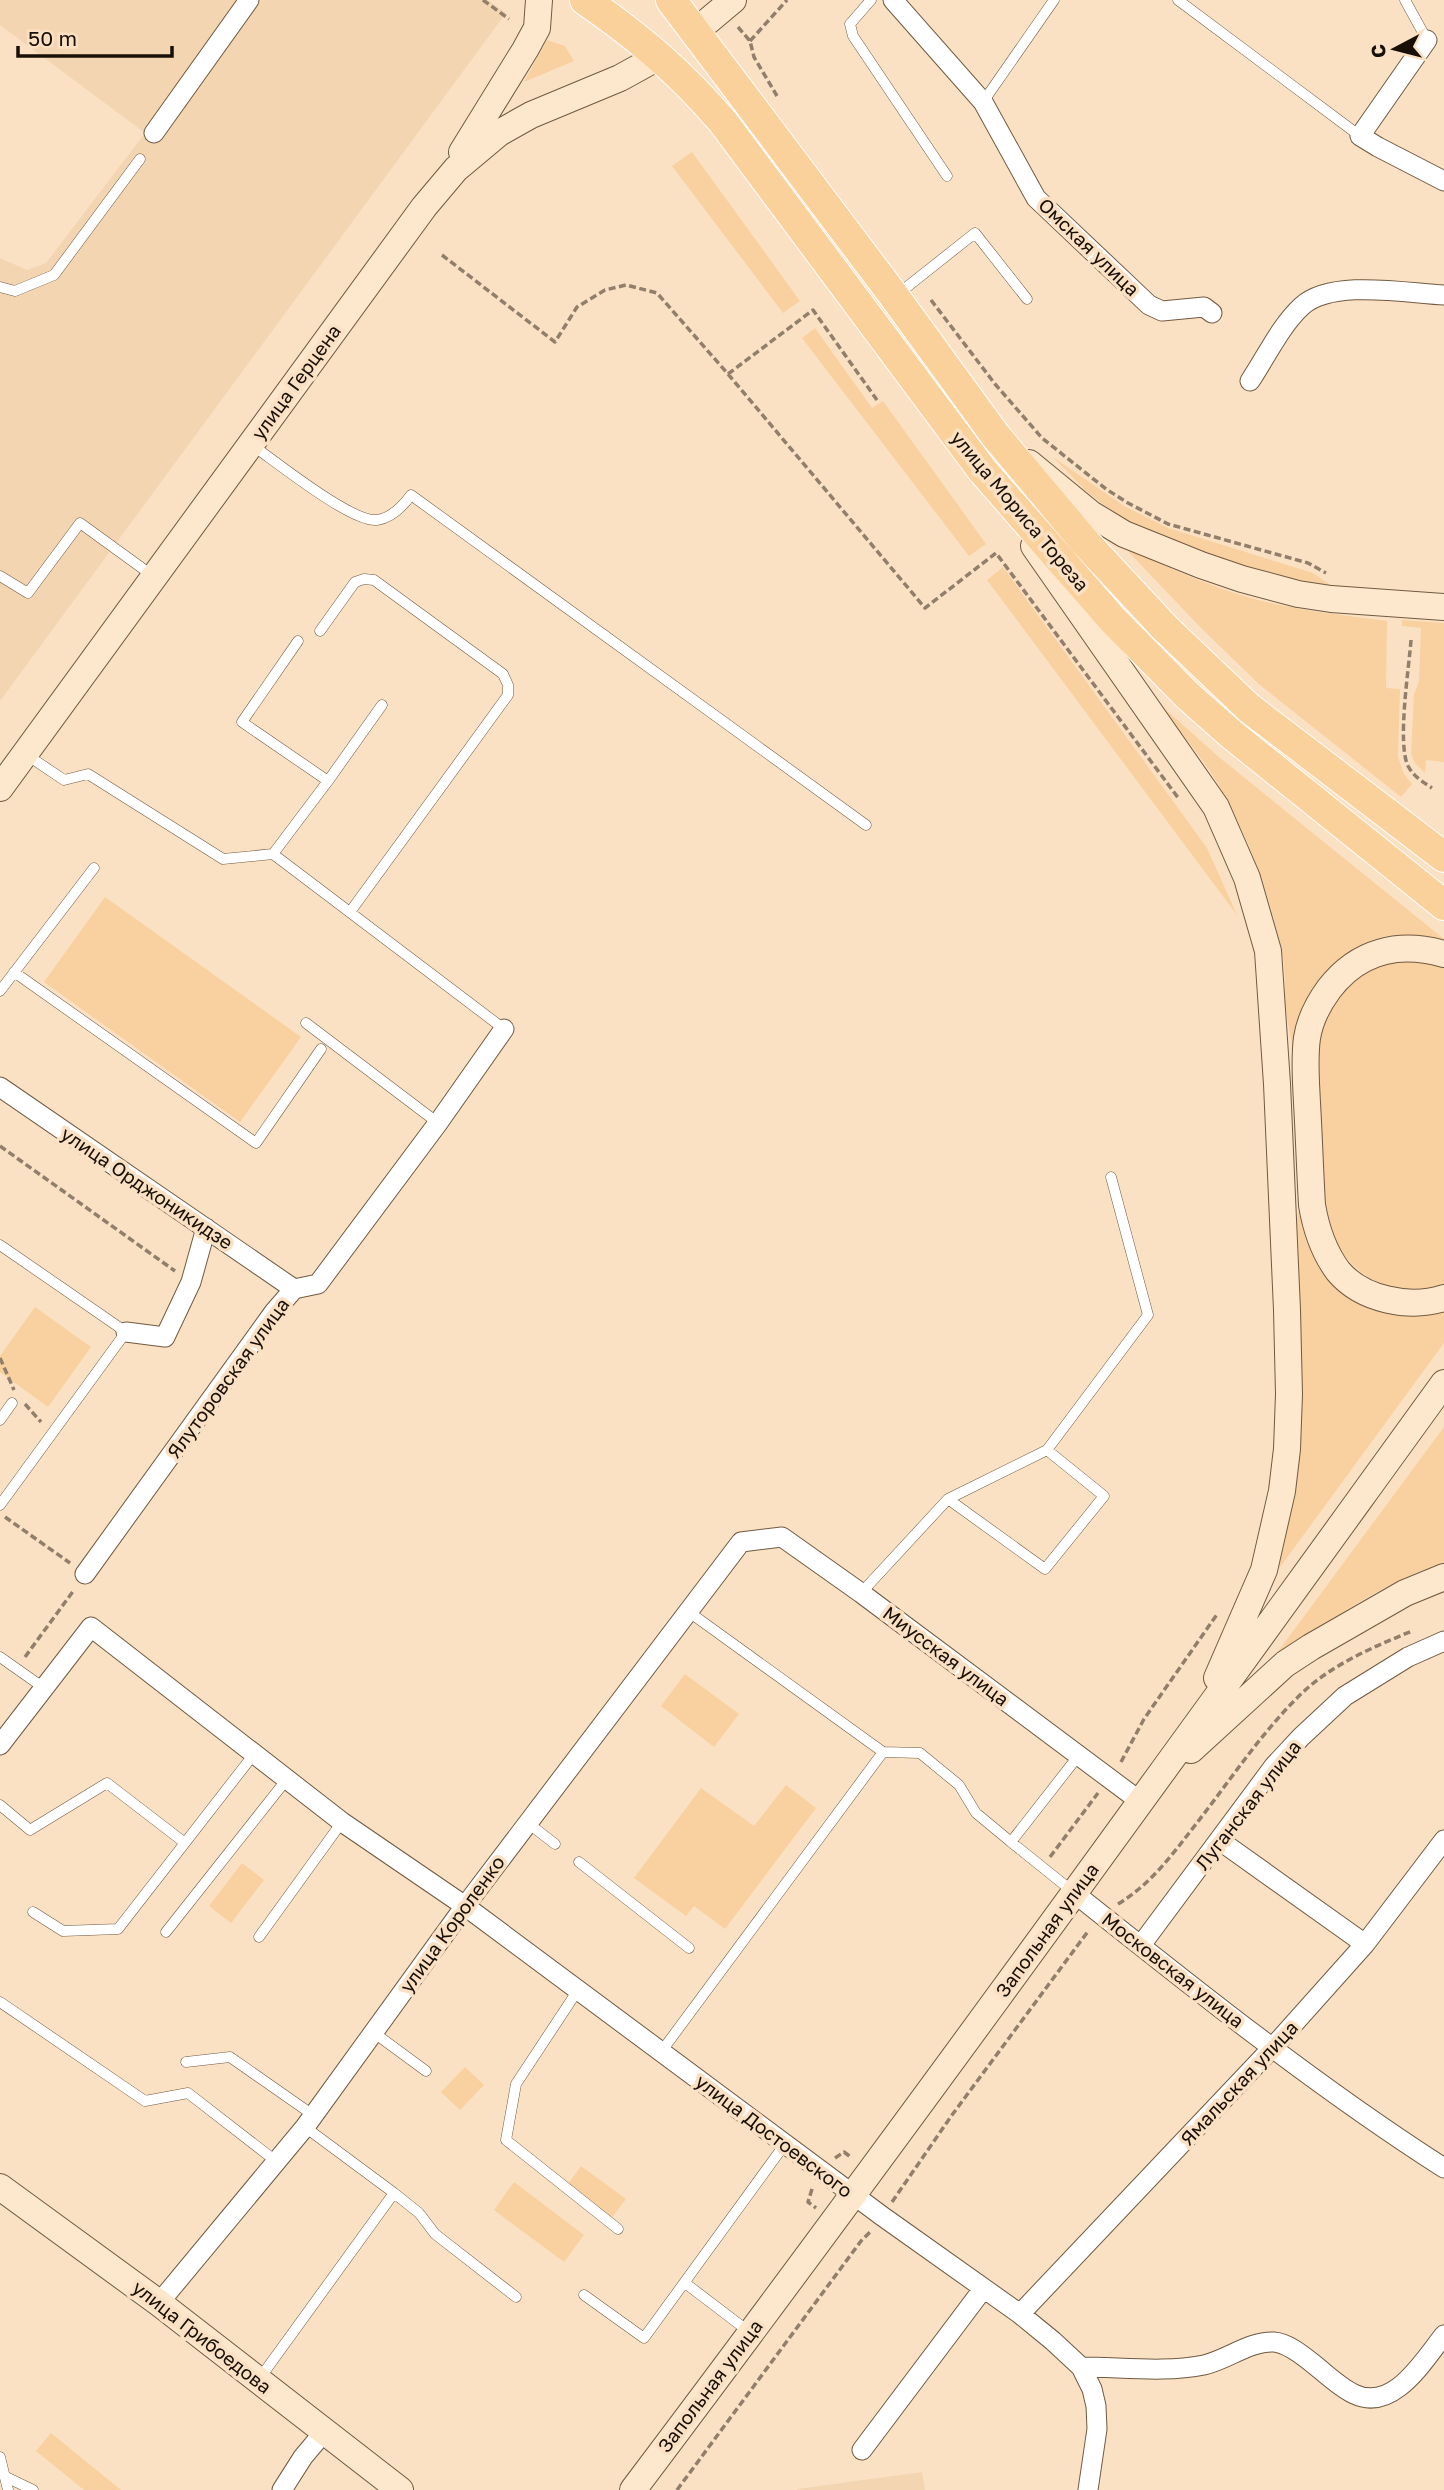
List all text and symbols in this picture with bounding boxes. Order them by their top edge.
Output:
scale bar [18,14,172,58]
north arrow [1360,14,1430,84]
text: 50 m [28,25,77,51]
text: С [1365,43,1390,59]
street label: Омская улица [1034,193,1144,300]
street label: улица Герцена [246,320,345,444]
street label: улица Мориса Тореза [947,426,1094,596]
street label: улица Орджоникидзе [57,1122,237,1254]
street label: Ялуторовская улица [162,1293,293,1462]
street label: Миусская улица [879,1601,1014,1710]
street label: Луганская улица [1190,1735,1305,1874]
street label: улица Короленко [394,1851,509,1997]
street label: Запольная улица [990,1858,1103,2001]
street label: Московская улица [1098,1907,1249,2032]
street label: Ямальская улица [1175,2016,1302,2150]
street label: улица Достоевского [691,2069,857,2202]
street label: улица Грибоедова [128,2275,276,2398]
street label: Запольная улица [652,2315,767,2457]

